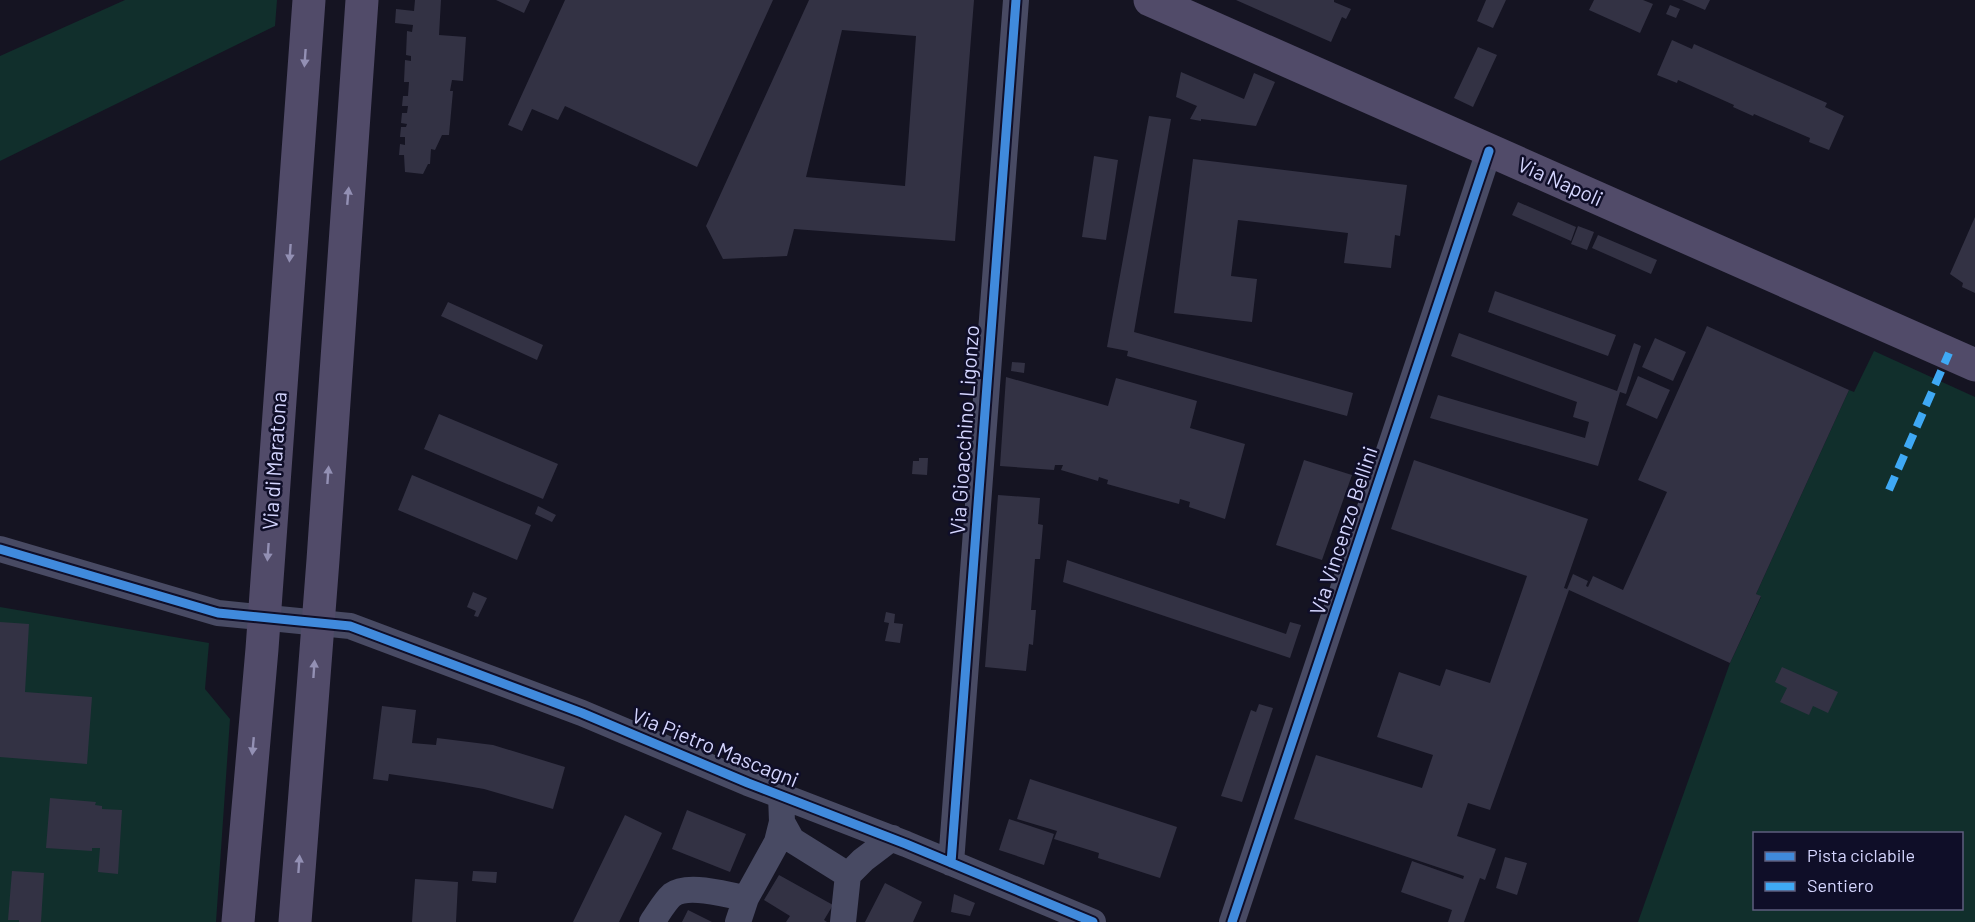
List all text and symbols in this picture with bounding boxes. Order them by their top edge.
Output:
one-way arrow [300,49,310,68]
street label: Via Napoli [1514,151,1607,210]
one-way arrow [343,187,353,206]
one-way arrow [286,243,295,262]
street label: Via Gioacchino Ligonzo [944,324,983,536]
street label: Via di Maratona [256,391,291,531]
street label: Via Vincenzo Bellini [1303,443,1382,618]
one-way arrow [324,465,333,484]
one-way arrow [263,543,273,562]
one-way arrow [309,660,319,679]
street label: Via Pietro Mascagni [628,702,803,791]
one-way arrow [248,737,258,756]
legend [1753,832,1963,910]
text: Pista ciclabile [1807,844,1915,866]
one-way arrow [294,854,304,873]
text: Sentiero [1807,874,1874,896]

